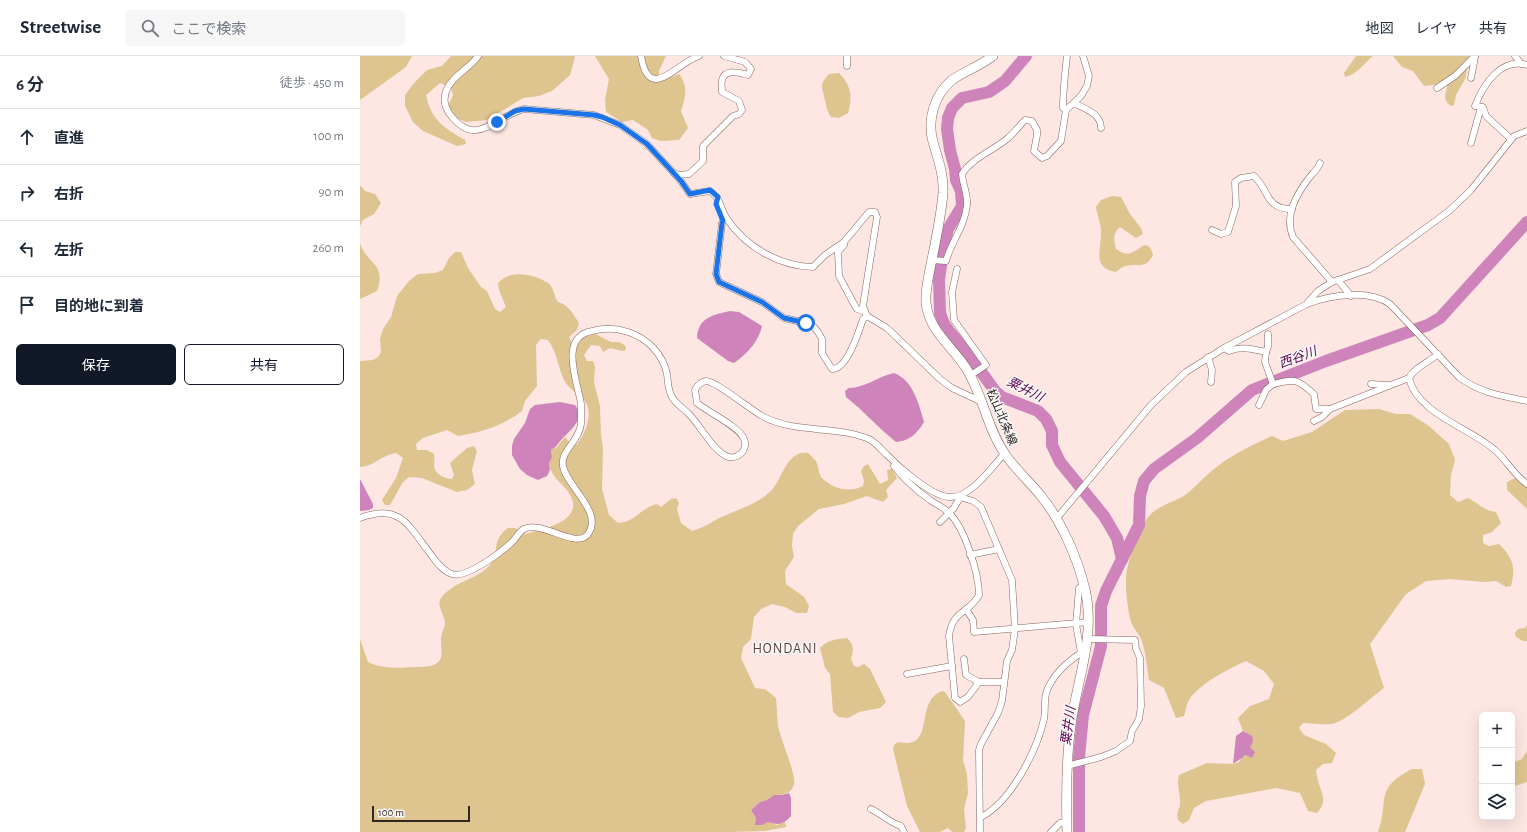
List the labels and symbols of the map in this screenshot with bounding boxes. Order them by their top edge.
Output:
route end [488,113,506,131]
route start [797,314,815,332]
water label: 西谷川 [1277,344,1320,371]
water label: 粟井川 [1005,374,1048,406]
street label: 松山北条線 [985,387,1020,447]
district label: HONDANI [752,642,818,656]
water label: 粟井川 [1059,704,1078,746]
scale bar [372,804,470,823]

